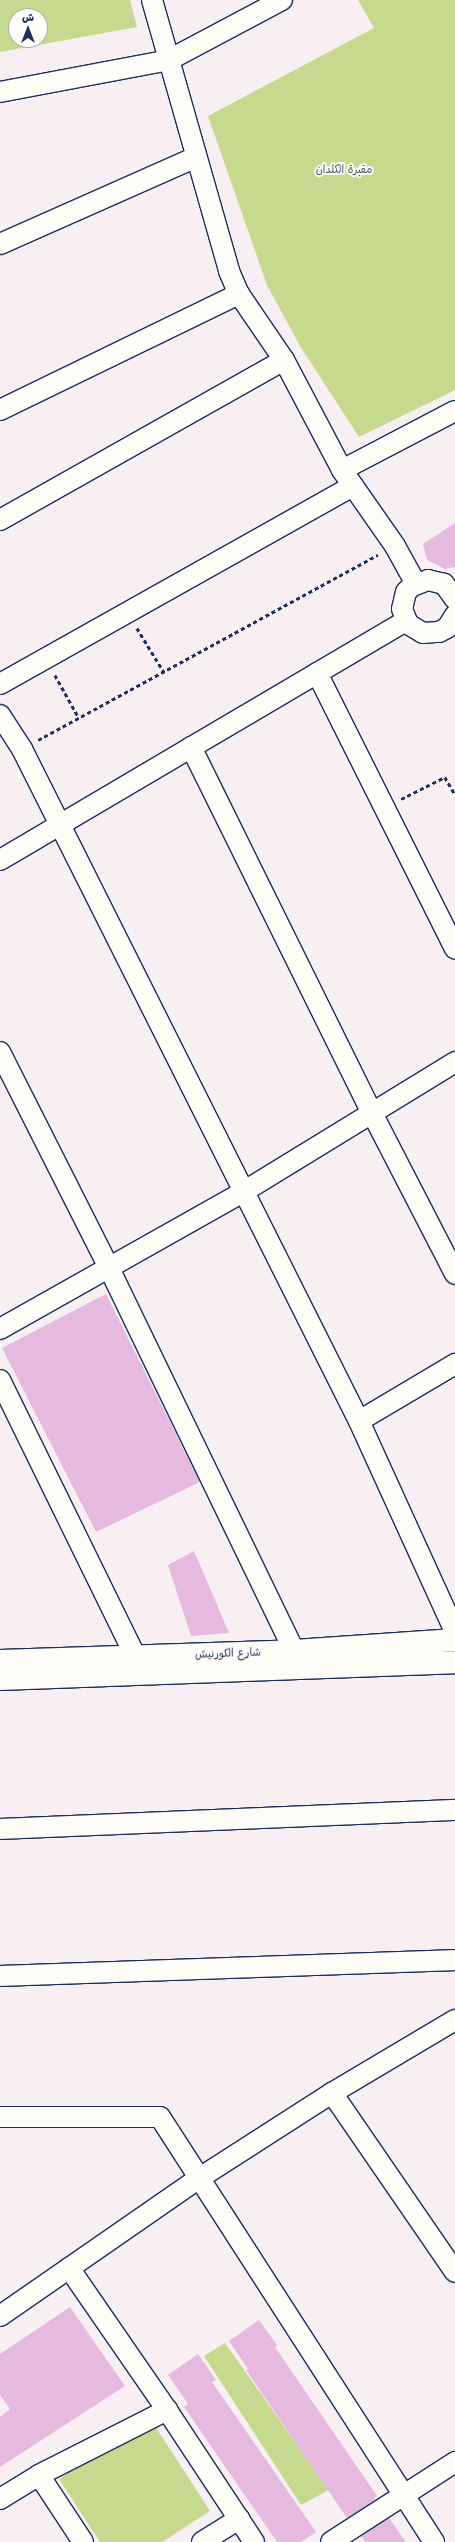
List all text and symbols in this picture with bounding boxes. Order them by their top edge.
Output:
north arrow [8,8,48,48]
text: ش [22,9,34,24]
park label: مقبرة الكلدان [316,162,372,176]
street label: شارع الكورنيش [195,1645,261,1661]

